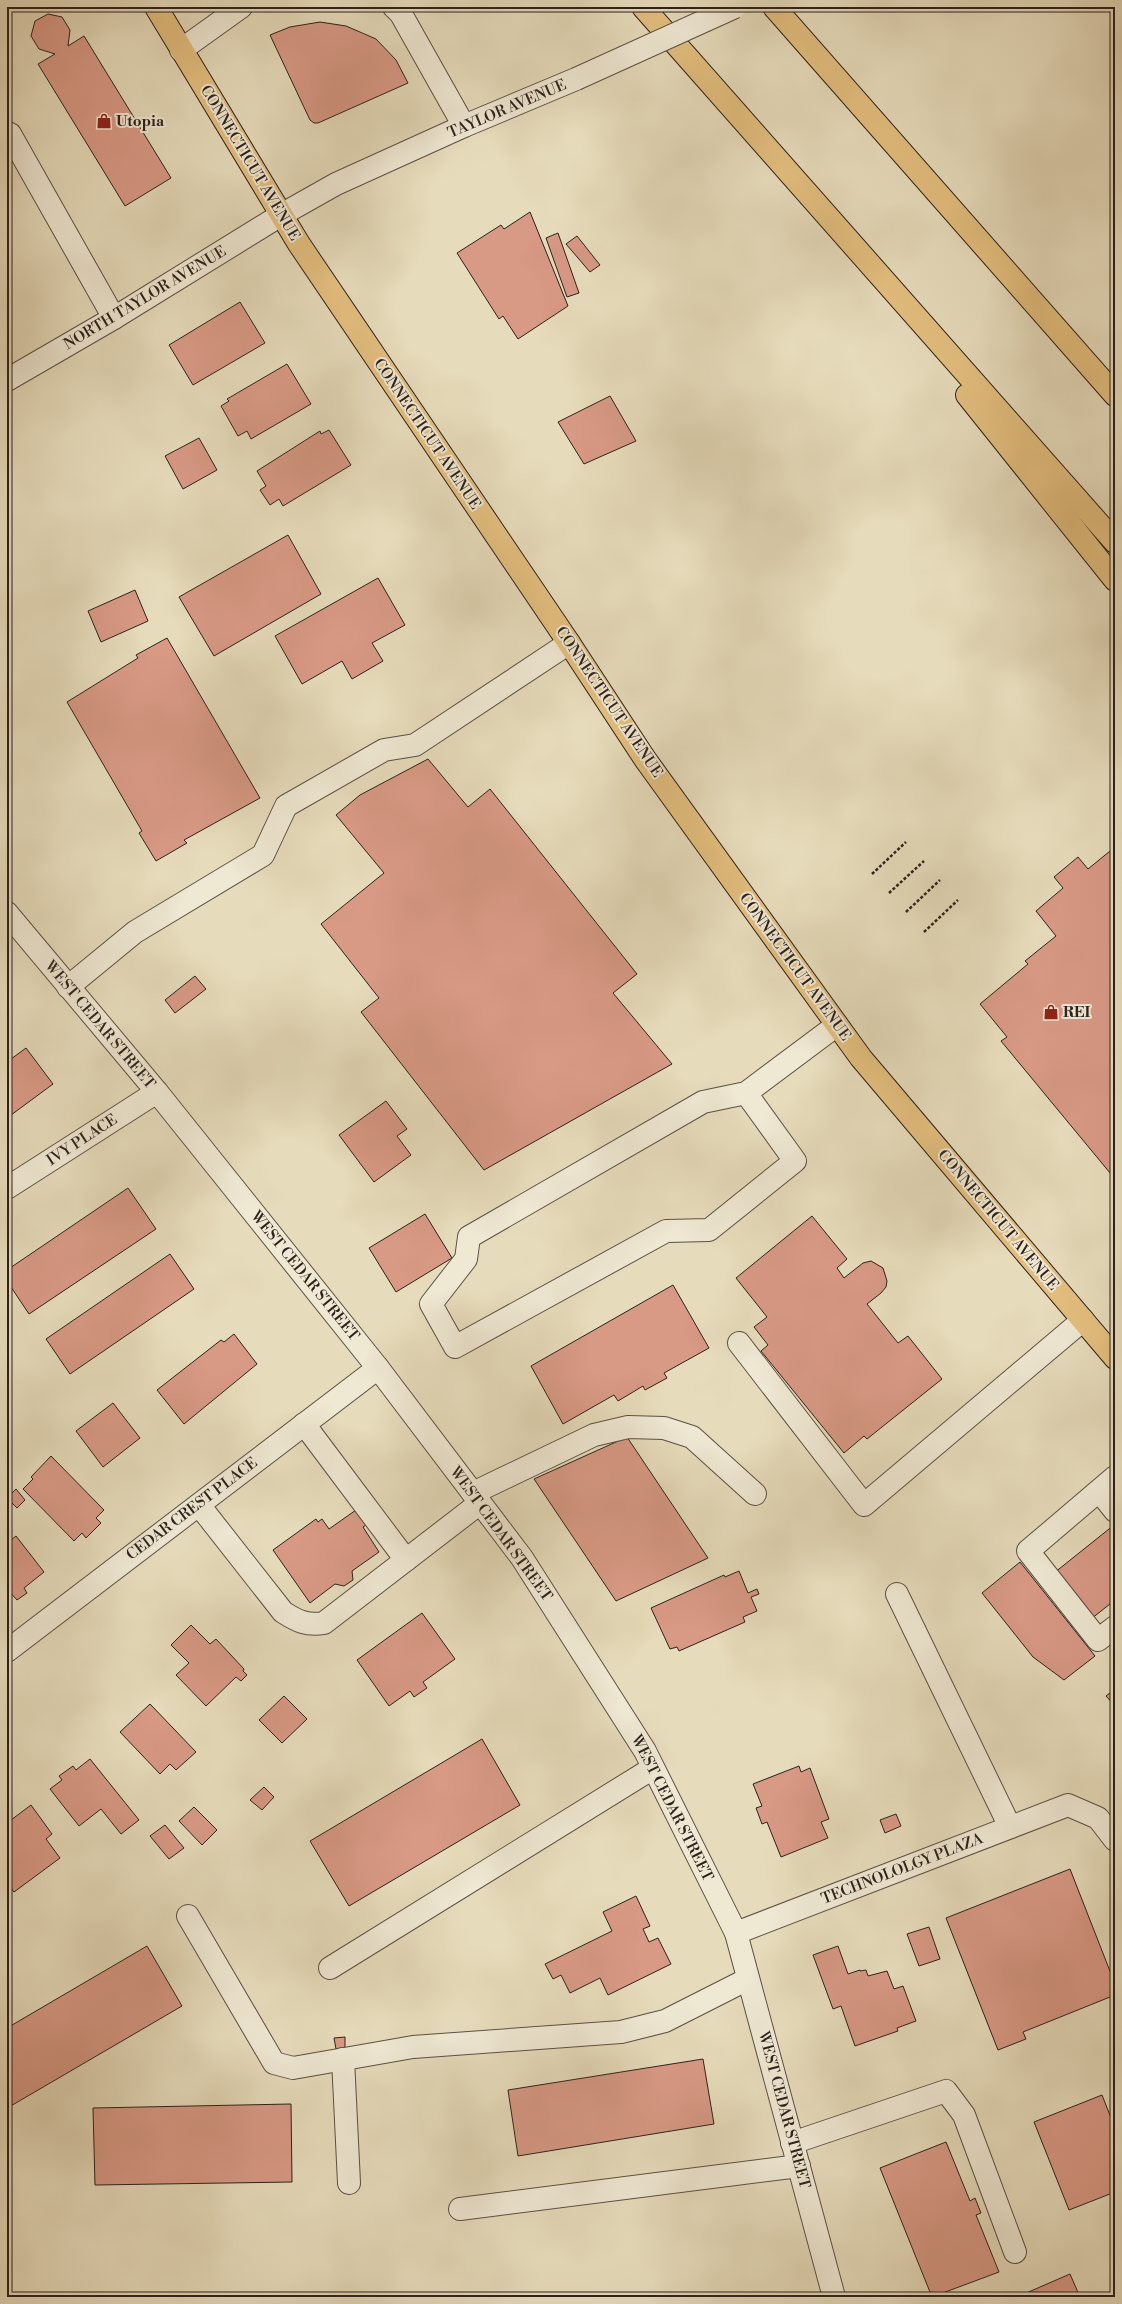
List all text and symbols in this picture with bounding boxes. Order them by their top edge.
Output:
street label: TAYLOR AVENUE [445,75,569,143]
street label: CONNECTICUT AVENUE [196,82,304,244]
shop icon: Utopia [95,112,113,130]
place label: Utopia [116,112,165,131]
street label: NORTH TAYLOR AVENUE [60,242,230,354]
street label: CONNECTICUT AVENUE [369,355,485,513]
street label: CONNECTICUT AVENUE [551,623,667,781]
street label: CONNECTICUT AVENUE [735,889,855,1045]
street label: WEST CEDAR STREET [40,956,160,1093]
shop icon: REI [1042,1003,1060,1021]
place label: REI [1063,1003,1091,1022]
street label: IVY PLACE [43,1110,121,1170]
street label: CONNECTICUT AVENUE [933,1146,1063,1294]
street label: WEST CEDAR STREET [246,1206,364,1345]
street label: CEDAR CREST PLACE [123,1453,261,1565]
street label: WEST CEDAR STREET [445,1462,557,1605]
street label: WEST CEDAR STREET [626,1731,717,1885]
street label: TECHNOLOLGY PLAZA [818,1829,986,1909]
street label: WEST CEDAR STREET [754,2028,814,2191]

